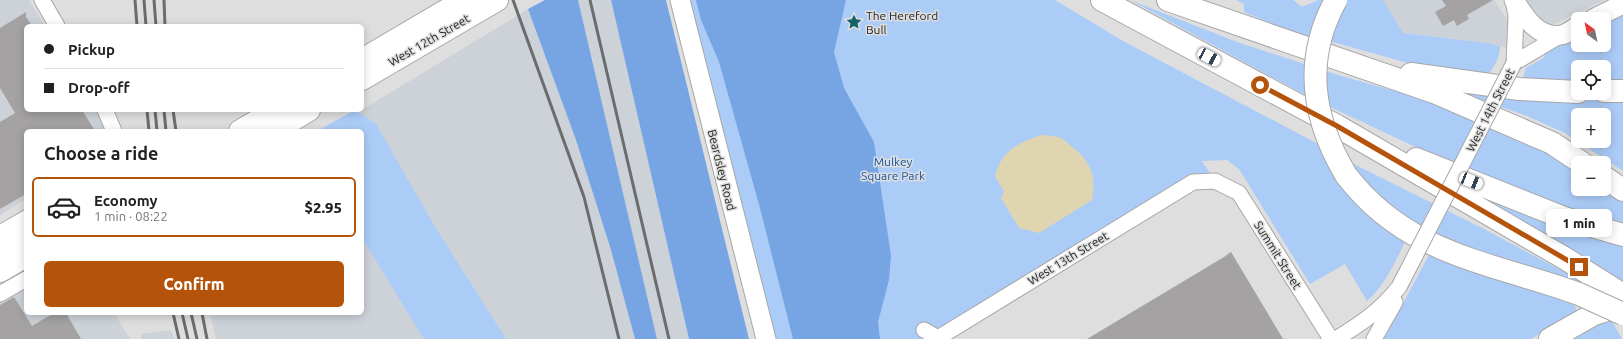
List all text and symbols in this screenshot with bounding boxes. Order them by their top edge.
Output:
place label: The Hereford Bull [866,9,938,36]
street label: West 12th Street [386,11,472,69]
north arrow [1571,12,1611,52]
map controls [1571,12,1611,196]
place icon: The Hereford Bull [845,13,863,31]
text: Pickup [68,41,115,58]
car [1196,46,1222,68]
button: locate [1571,60,1611,100]
street label: West 14th Street [1463,66,1517,154]
route start [1251,76,1269,94]
text: Drop-off [68,79,130,96]
button: + [1571,108,1611,148]
street label: Beardsley Road [706,128,738,212]
text: Choose a ride [44,143,158,163]
park label: Mulkey Square Park [861,155,925,182]
button: − [1571,156,1611,196]
car [1458,171,1484,191]
icon: car [46,189,82,225]
text: Economy [94,192,158,209]
text: $2.95 [304,199,342,216]
text: 1 min · 08:22 [94,209,168,223]
callout: 1 min [1546,209,1612,237]
text: 1 min [1562,216,1596,230]
street label: Summit Street [1252,219,1304,292]
street label: West 13th Street [1025,229,1111,287]
route end [1570,258,1588,276]
button: Confirm [44,261,344,307]

